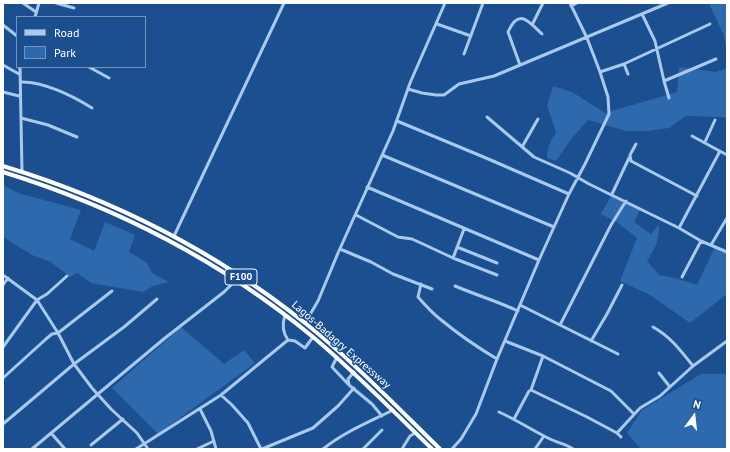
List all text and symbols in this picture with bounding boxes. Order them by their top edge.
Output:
legend [16,16,146,68]
text: Road [54,25,79,40]
text: Park [54,45,76,60]
road number: F100 [225,269,257,285]
street label: Lagos-Badagry Expressway [289,298,393,392]
north arrow [674,396,714,436]
text: N [692,397,702,412]

